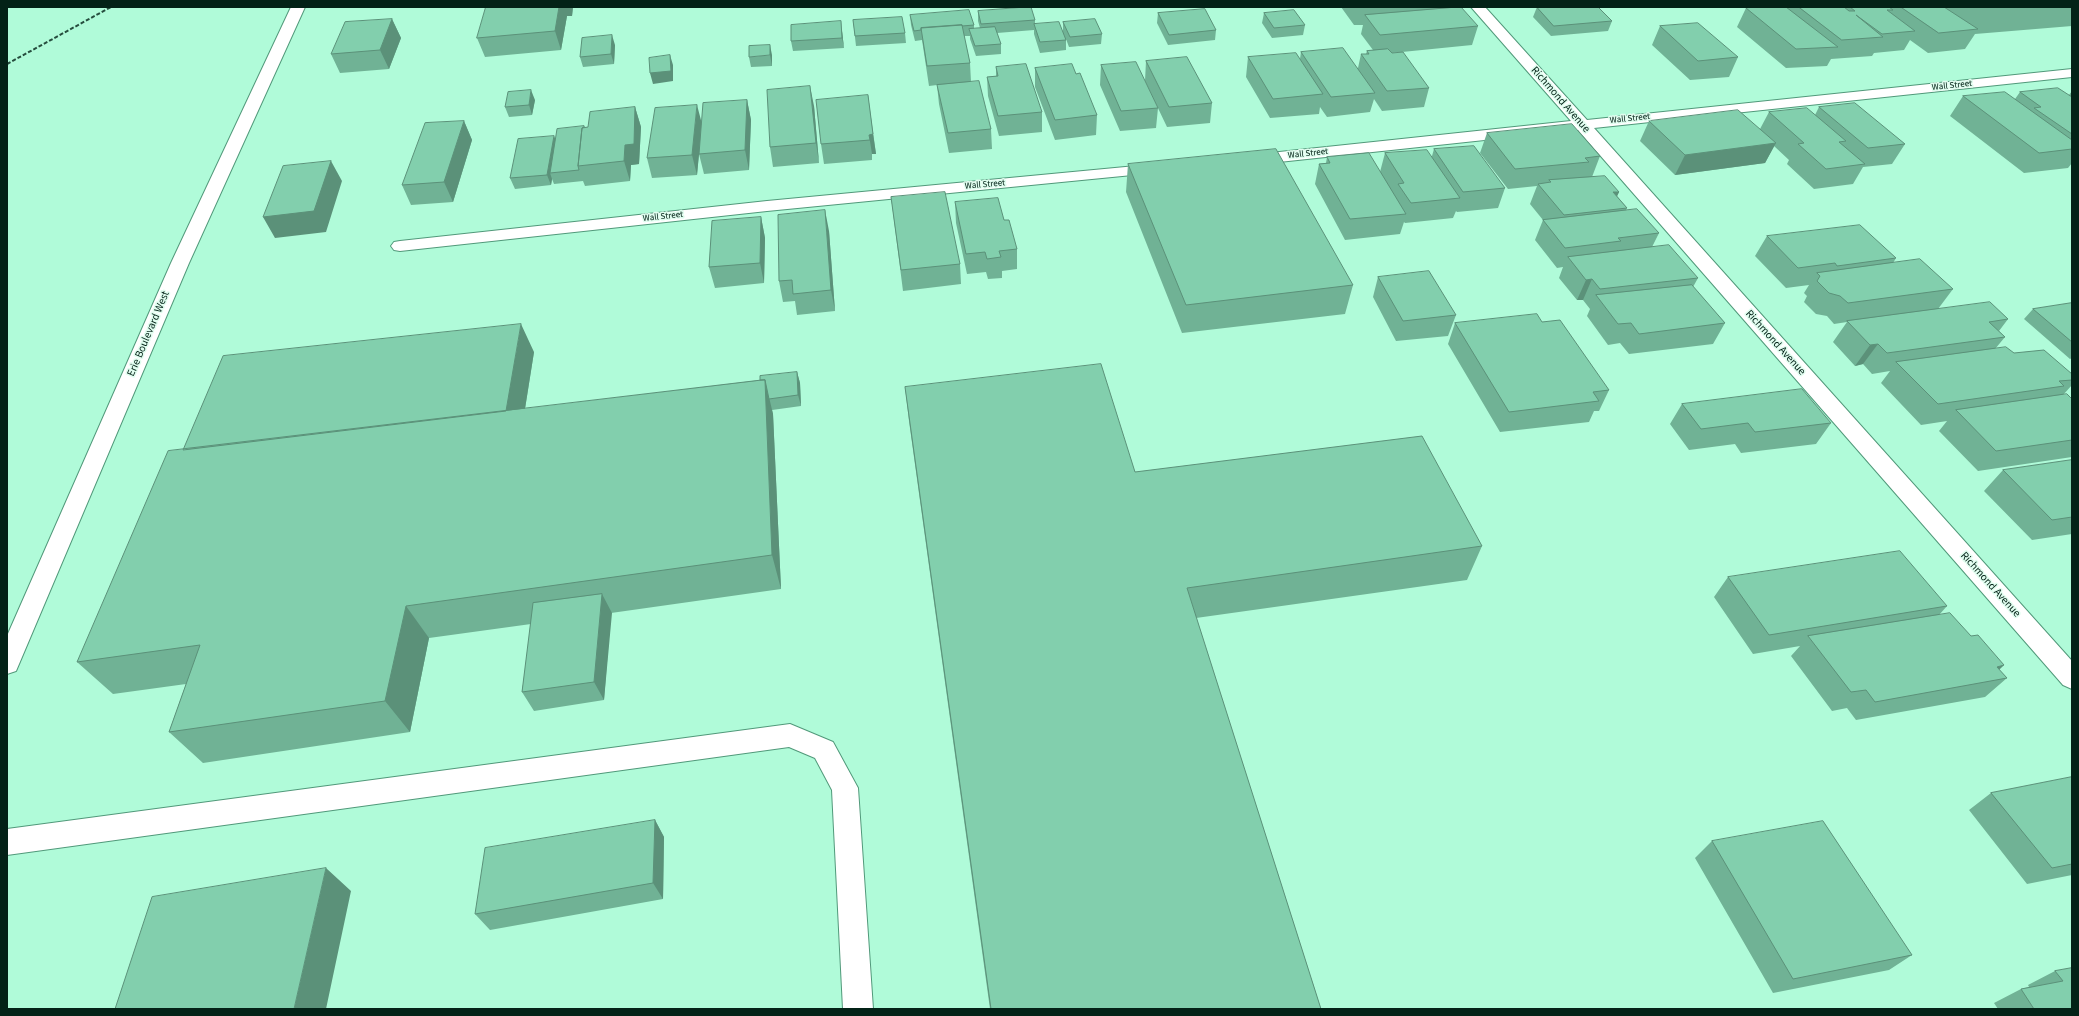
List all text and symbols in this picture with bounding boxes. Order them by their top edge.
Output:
street label: Richmond Avenue [1528,64,1592,136]
street label: Wall Street [1931,79,1973,93]
street label: Wall Street [1609,112,1651,126]
street label: Wall Street [1287,147,1329,161]
street label: Wall Street [964,178,1006,192]
street label: Wall Street [642,210,684,224]
street label: Erie Boulevard West [125,289,173,379]
street label: Richmond Avenue [1742,308,1808,378]
street label: Richmond Avenue [1957,550,2023,620]

